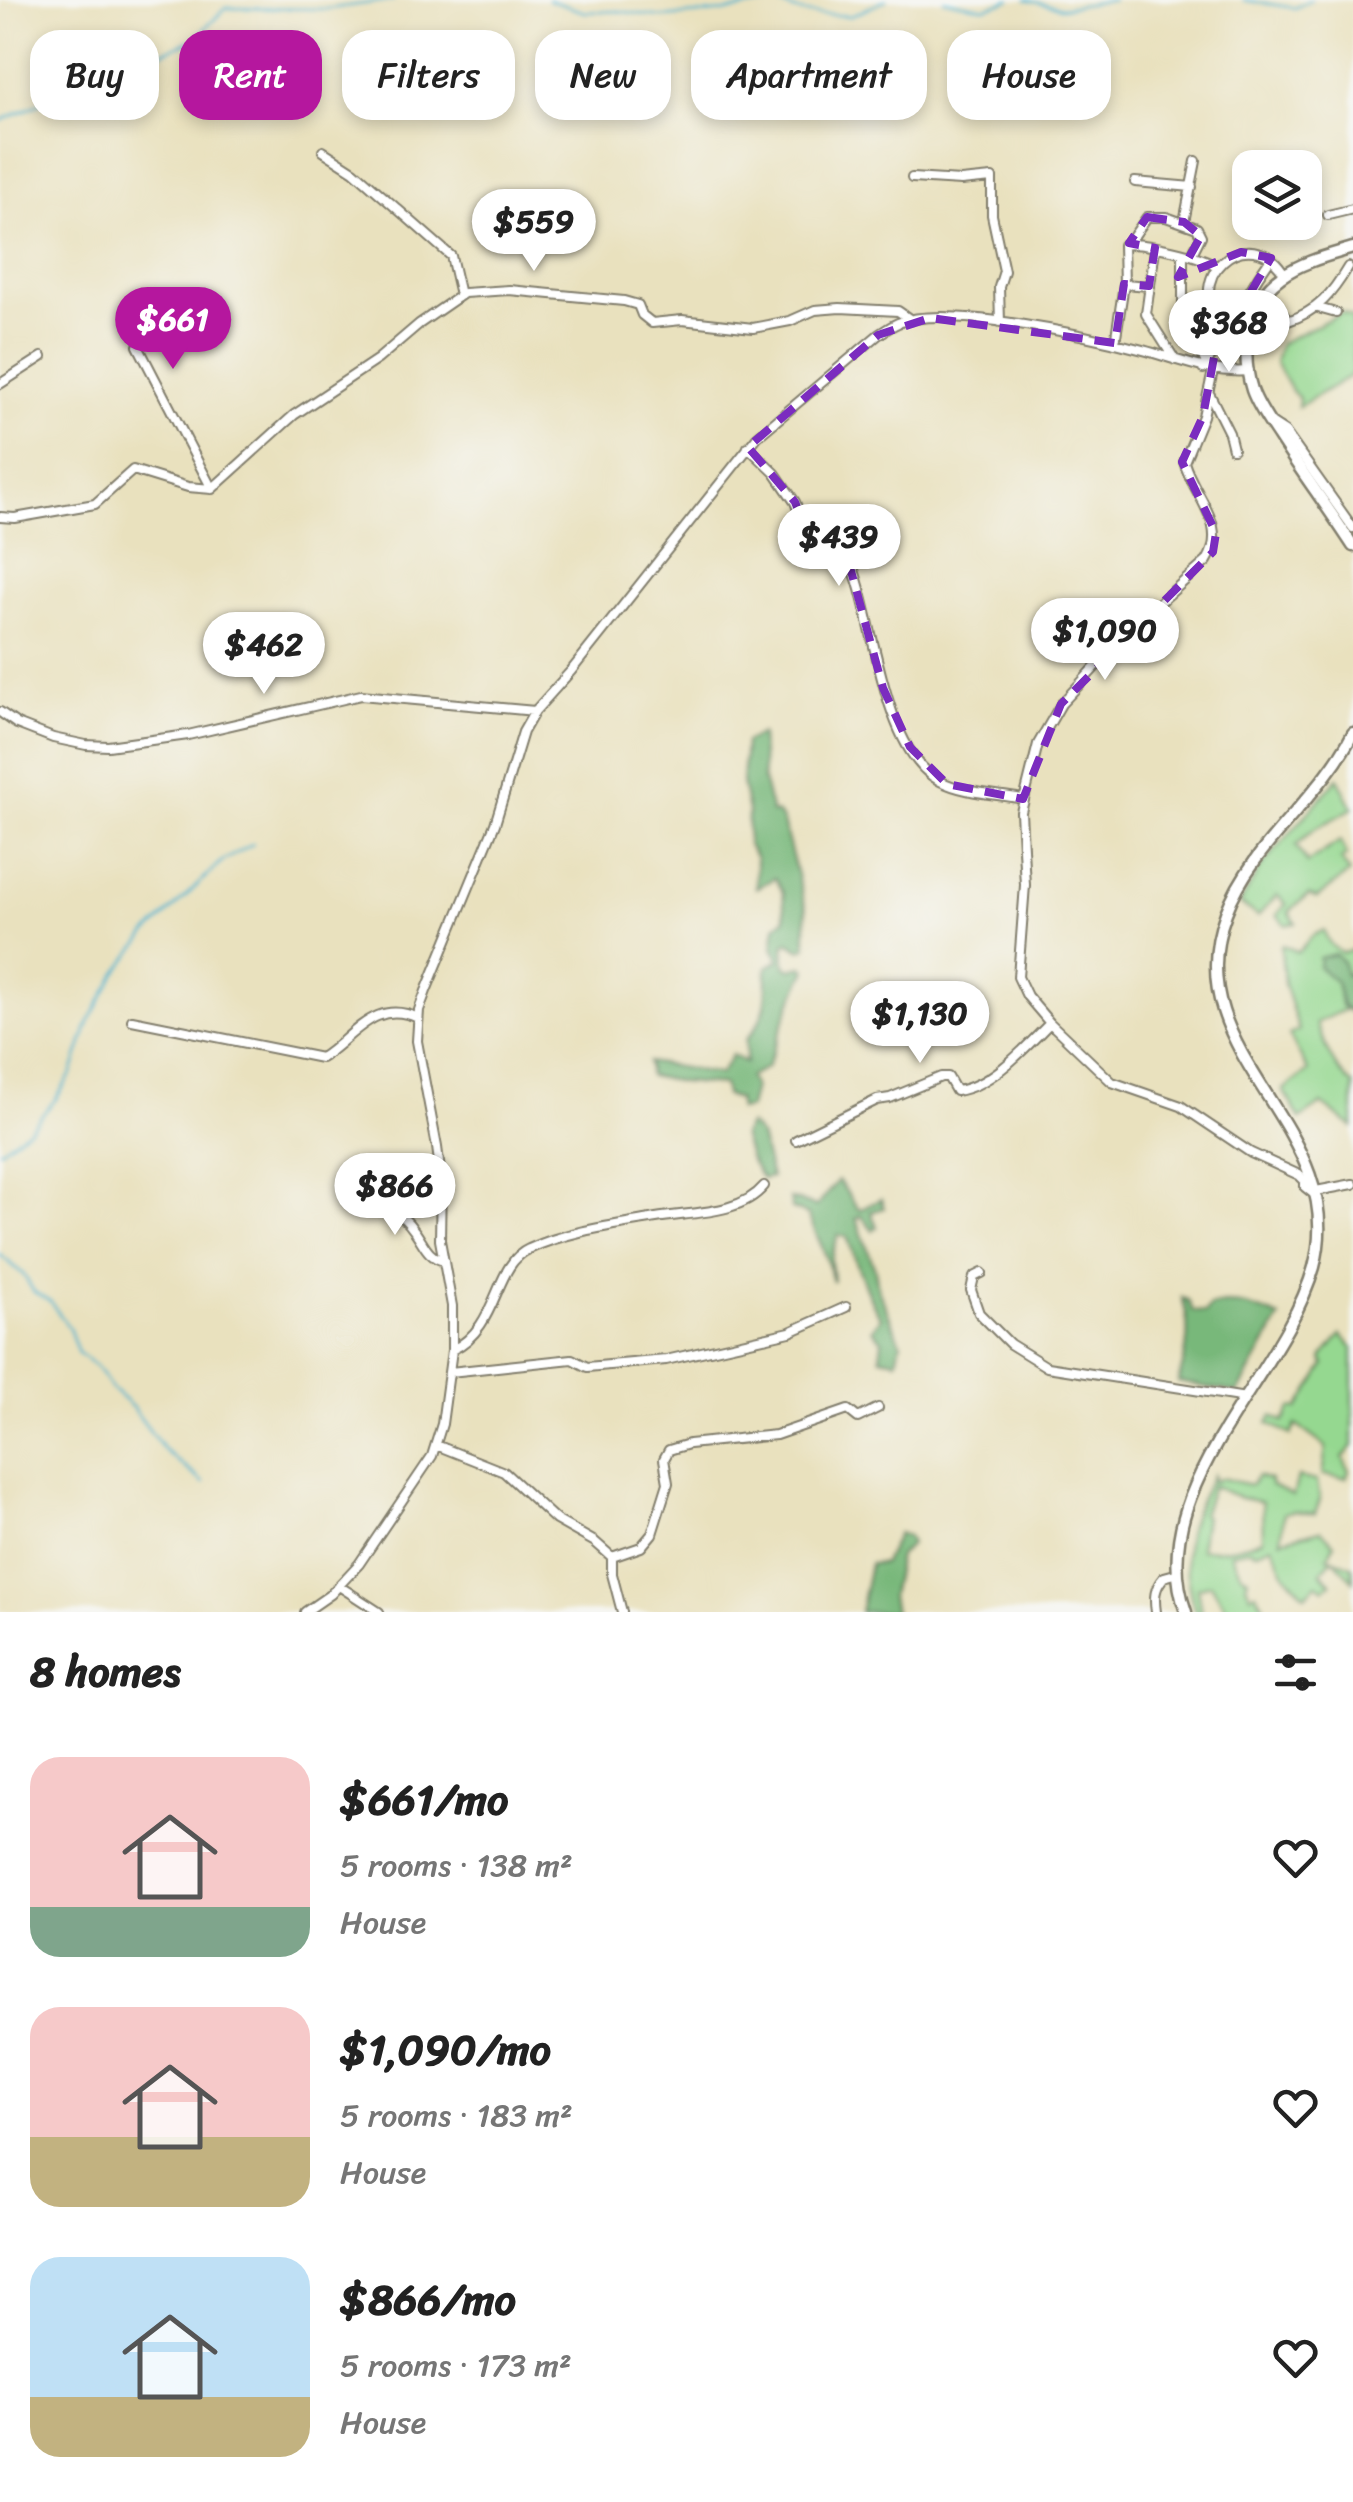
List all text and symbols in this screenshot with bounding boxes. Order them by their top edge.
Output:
chip: Buy [30,30,159,120]
chip: Rent [179,30,322,120]
chip: Filters [342,30,515,120]
chip: New [535,30,671,120]
chip: Apartment [691,30,927,120]
chip: House [947,30,1111,120]
map controls [1232,150,1322,240]
button: layers [1232,150,1322,240]
pin: $559 [475,189,593,274]
text: $559 [494,193,574,250]
pin: $661 [114,287,232,372]
pin: $368 [1170,290,1288,375]
text: $661 [137,291,209,348]
text: $368 [1191,294,1267,351]
pin: $439 [780,504,898,589]
text: $439 [800,508,878,565]
pin: $1,090 [1024,598,1186,683]
text: $1,090 [1053,602,1157,659]
pin: $462 [205,612,323,697]
text: $462 [225,616,303,673]
pin: $1,130 [839,981,1001,1066]
text: $1,130 [872,985,968,1042]
pin: $866 [336,1153,454,1238]
text: $866 [356,1157,434,1214]
text: 8 homes [30,1635,181,1709]
icon: filters [1268,1645,1323,1700]
text: $661/mo [340,1763,508,1837]
icon: home [110,1797,230,1917]
icon: heart [1268,1830,1323,1885]
text: 5 rooms · 138 m² [340,1837,572,1894]
text: House [340,1894,426,1951]
text: $1,090/mo [340,2013,551,2087]
icon: home [110,2047,230,2167]
icon: heart [1268,2080,1323,2135]
text: 5 rooms · 183 m² [340,2087,572,2144]
text: House [340,2144,426,2201]
text: $866/mo [340,2263,516,2337]
icon: home [110,2297,230,2417]
icon: heart [1268,2330,1323,2385]
text: 5 rooms · 173 m² [340,2337,571,2394]
text: House [340,2394,426,2451]

